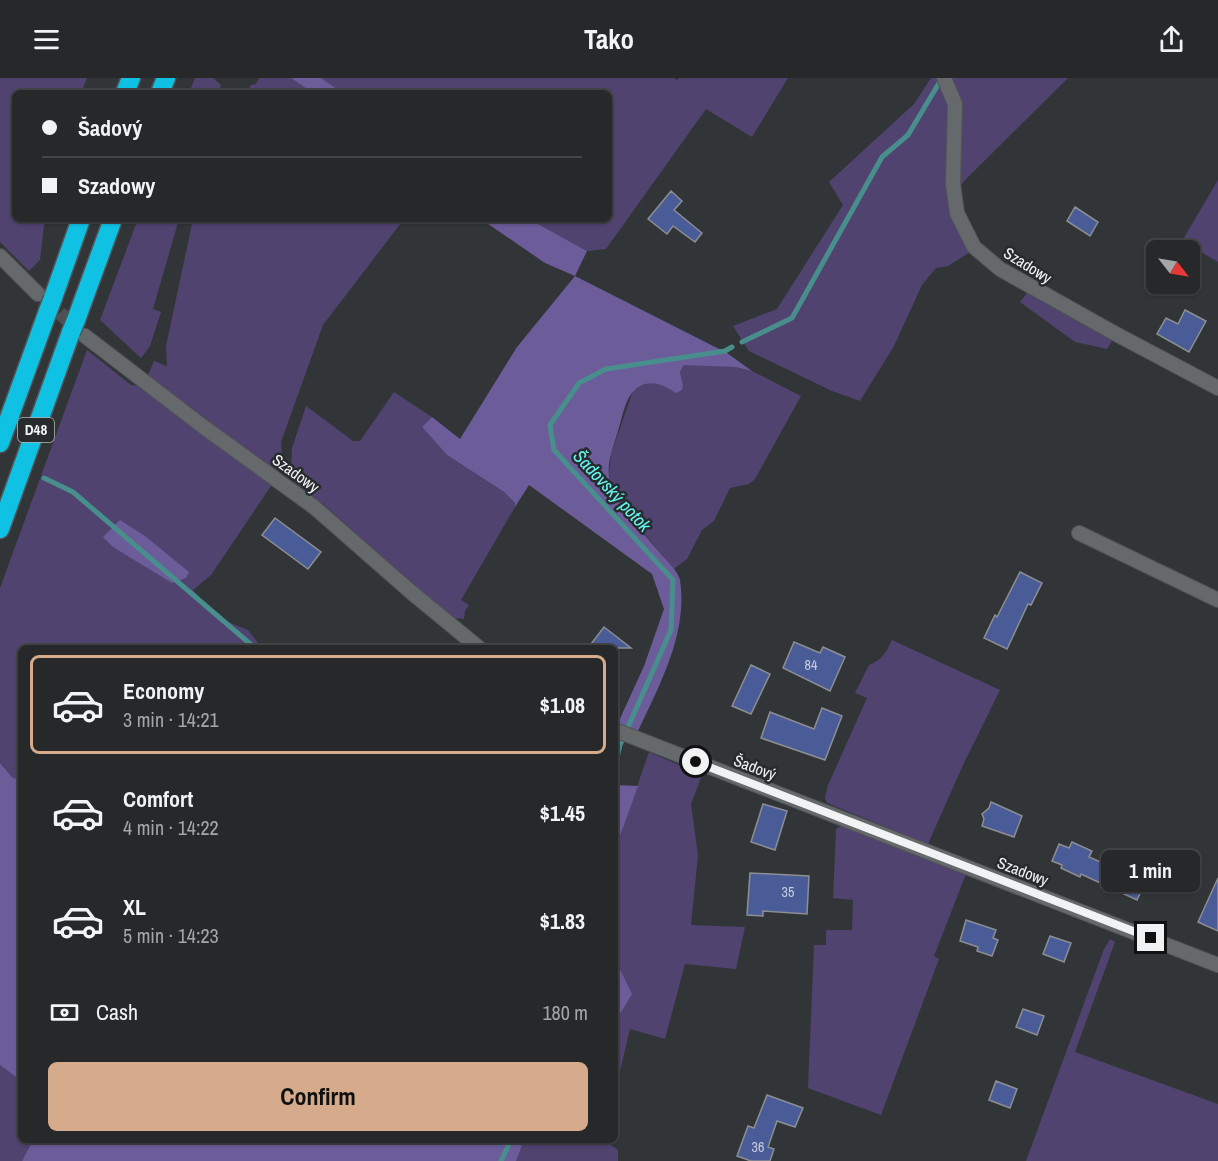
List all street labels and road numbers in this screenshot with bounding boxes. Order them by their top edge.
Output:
street label: Szadowy [1000,242,1057,289]
road number: D48 [18,418,54,442]
street label: Szadowy [268,448,324,498]
street label: Šadový [731,749,780,785]
street label: Szadowy [994,851,1052,891]

